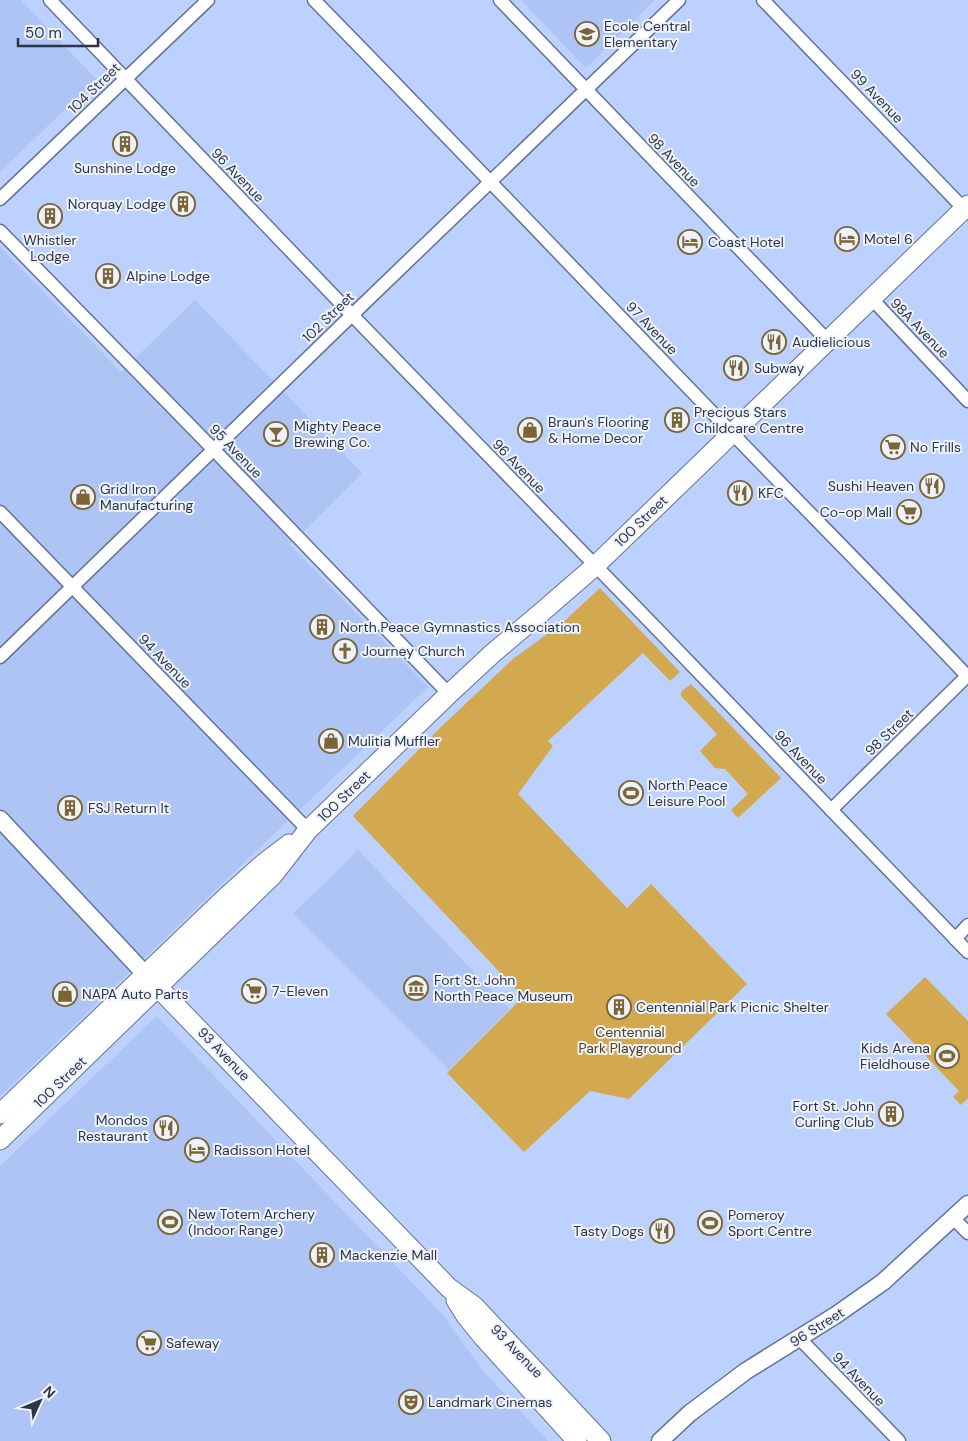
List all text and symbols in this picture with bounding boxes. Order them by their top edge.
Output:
scale bar [18,15,98,47]
place label: Ecole Central Elementary [604,17,690,51]
school or university icon: Ecole Central Elementary [574,21,600,47]
text: 50 m [25,23,62,43]
street label: 104 Street [64,59,124,117]
street label: 99 Avenue [847,65,907,127]
street label: 98 Avenue [644,129,704,191]
building icon: Sunshine Lodge [112,131,138,157]
street label: 96 Avenue [208,144,268,206]
place label: Sunshine Lodge [74,159,176,177]
building icon: Norquay Lodge [170,191,196,217]
place label: Norquay Lodge [68,195,166,213]
building icon: Whistler Lodge [37,203,63,229]
hotel icon: Motel 6 [834,226,860,252]
hotel icon: Coast Hotel [677,229,703,255]
place label: Motel 6 [864,230,913,248]
place label: Whistler Lodge [23,231,77,265]
place label: Coast Hotel [708,233,784,251]
building icon: Alpine Lodge [95,263,121,289]
place label: Alpine Lodge [126,267,210,285]
street label: 102 Street [298,288,358,346]
street label: 98A Avenue [887,294,953,362]
street label: 97 Avenue [622,298,682,358]
restaurant icon: Audielicious [761,329,787,355]
place label: Audielicious [792,333,870,351]
restaurant icon: Subway [723,355,749,381]
place label: Subway [754,359,804,377]
place label: Precious Stars Childcare Centre [694,403,804,437]
building icon: Precious Stars Childcare Centre [664,407,690,433]
place label: Braun's Flooring & Home Decor [548,413,649,447]
place label: Mighty Peace Brewing Co. [294,417,381,451]
shop icon: Braun's Flooring & Home Decor [517,417,543,443]
street label: 95 Avenue [206,420,266,482]
bar icon: Mighty Peace Brewing Co. [263,421,289,447]
supermarket icon: No Frills [880,434,906,460]
street label: 96 Avenue [489,435,549,497]
place label: No Frills [910,438,961,456]
restaurant icon: Sushi Heaven [919,473,945,499]
place label: Sushi Heaven [828,477,914,495]
place label: Grid Iron Manufacturing [100,480,193,514]
restaurant icon: KFC [727,480,753,506]
shop icon: Grid Iron Manufacturing [70,484,96,510]
place label: KFC [758,484,784,502]
street label: 100 Street [611,491,671,551]
supermarket icon: Co-op Mall [896,499,922,525]
place label: Co-op Mall [820,503,892,521]
building icon: North Peace Gymnastics Association [309,614,335,640]
place label: North Peace Gymnastics Association [340,618,580,636]
street label: 94 Avenue [135,630,195,692]
church icon: Journey Church [332,638,358,664]
place label: Journey Church [362,642,465,660]
street label: 98 Street [861,705,917,759]
street label: 96 Avenue [771,726,831,788]
shop icon: Mulitia Muffler [318,728,344,754]
place label: Mulitia Muffler [348,732,440,750]
street label: 100 Street [314,766,374,826]
place label: North Peace Leisure Pool [648,776,728,810]
sports icon: North Peace Leisure Pool [618,780,644,806]
building icon: FSJ Return It [57,795,83,821]
place label: FSJ Return It [88,799,169,817]
place label: Fort St. John North Peace Museum [434,971,573,1005]
museum icon: Fort St. John North Peace Museum [403,975,429,1001]
supermarket icon: 7-Eleven [241,978,267,1004]
shop icon: NAPA Auto Parts [52,981,78,1007]
place label: 7-Eleven [272,982,328,1000]
place label: NAPA Auto Parts [82,985,188,1003]
building icon: Centennial Park Picnic Shelter [606,994,632,1020]
place label: Centennial Park Picnic Shelter [636,998,829,1016]
street label: 93 Avenue [194,1023,254,1085]
park label: Centennial Park Playground [578,1023,682,1057]
place label: Kids Arena Fieldhouse [860,1039,930,1073]
sports icon: Kids Arena Fieldhouse [934,1043,960,1069]
street label: 100 Street [30,1052,90,1112]
place label: Fort St. John Curling Club [793,1097,874,1131]
building icon: Fort St. John Curling Club [878,1101,904,1127]
place label: Mondos Restaurant [78,1111,148,1145]
restaurant icon: Mondos Restaurant [153,1115,179,1141]
hotel icon: Radisson Hotel [184,1137,210,1163]
place label: Radisson Hotel [214,1141,310,1159]
place label: New Totem Archery (Indoor Range) [188,1205,315,1239]
place label: Pomeroy Sport Centre [728,1206,812,1240]
sports icon: New Totem Archery (Indoor Range) [157,1209,183,1235]
sports icon: Pomeroy Sport Centre [697,1210,723,1236]
restaurant icon: Tasty Dogs [649,1218,675,1244]
place label: Tasty Dogs [573,1222,644,1240]
building icon: Mackenzie Mall [309,1242,335,1268]
place label: Mackenzie Mall [340,1246,437,1264]
street label: 96 Street [786,1303,848,1351]
street label: 93 Avenue [487,1320,547,1382]
supermarket icon: Safeway [136,1330,162,1356]
place label: Safeway [166,1334,220,1352]
street label: 94 Avenue [829,1348,889,1410]
north arrow [15,1376,65,1426]
text: N [39,1382,59,1402]
theatre icon: Landmark Cinemas [398,1389,424,1415]
place label: Landmark Cinemas [428,1393,552,1411]

